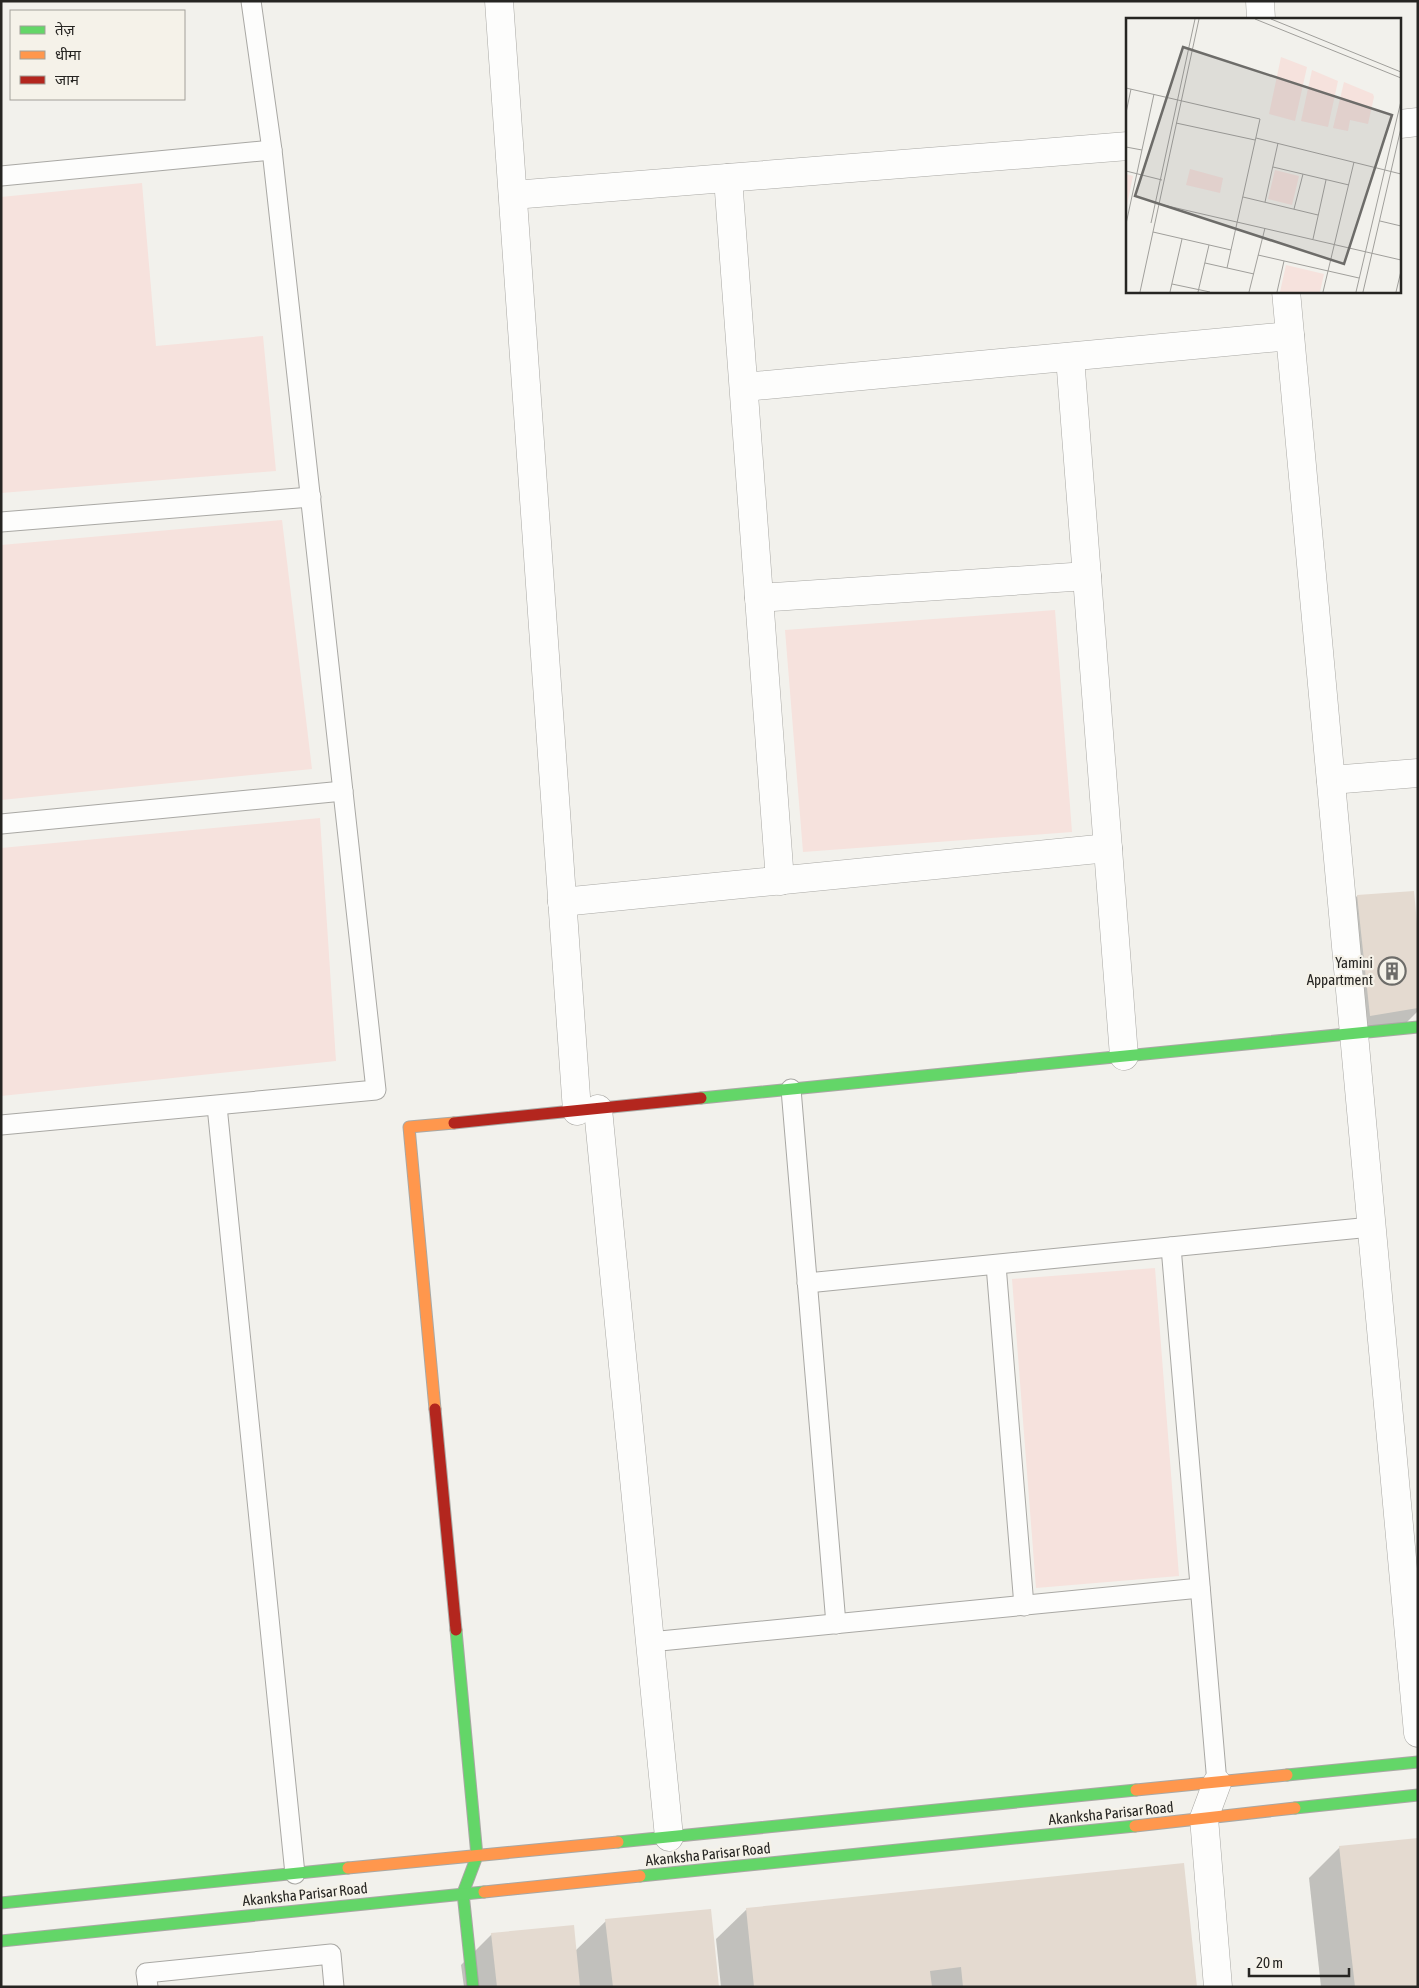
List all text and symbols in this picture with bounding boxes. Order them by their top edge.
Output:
legend [10,10,185,100]
inset map [1126,18,1402,292]
text: तेज़ [55,21,76,38]
text: धीमा [55,46,82,63]
text: जाम [55,71,80,88]
place label: Yamini Appartment [1307,954,1373,988]
building icon: Yamini Appartment [1377,956,1407,986]
street label: Akanksha Parisar Road [1048,1798,1174,1828]
street label: Akanksha Parisar Road [645,1839,771,1869]
street label: Akanksha Parisar Road [242,1879,368,1909]
scale bar [1249,1946,1349,1978]
text: 20 m [1256,1954,1283,1971]

